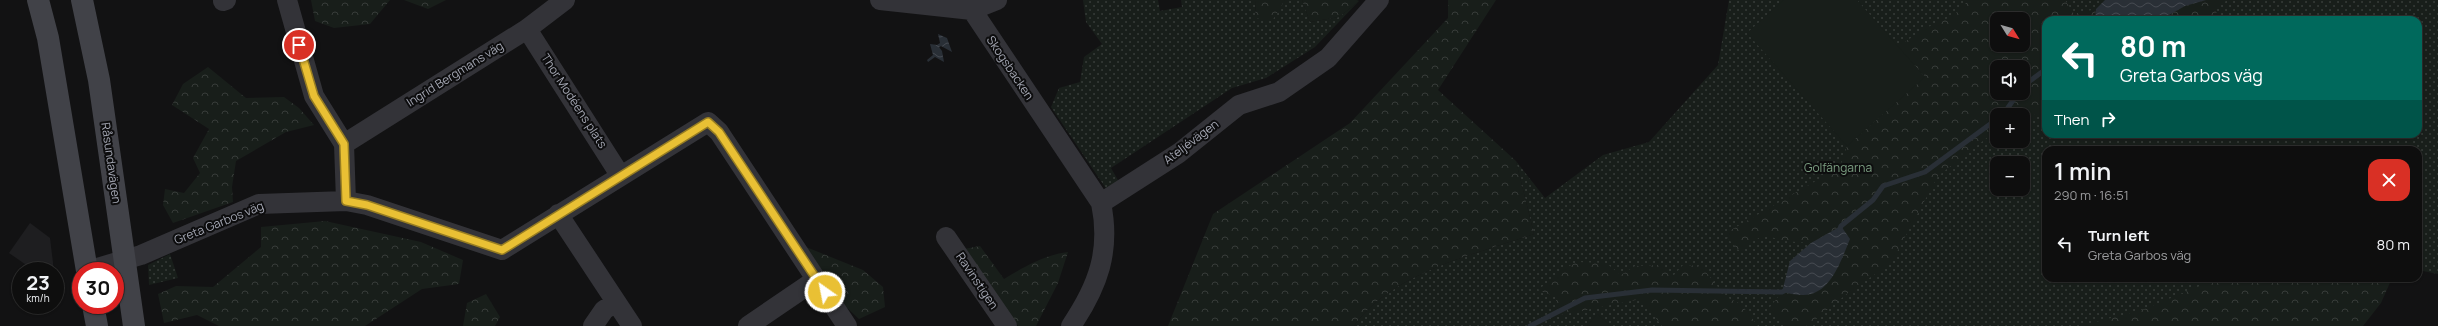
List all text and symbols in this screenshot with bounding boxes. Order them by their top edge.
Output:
north arrow [1990,12,2030,52]
map controls [1990,12,2030,196]
text: 80 m [2120,27,2186,65]
pin [282,28,316,62]
street label: Skogsbacken [983,32,1038,103]
icon: left [2054,32,2106,84]
icon: arrive [288,34,310,56]
street label: Ingrid Bergmans väg [403,37,506,110]
street label: Thor Modéens plats [537,50,611,151]
button: sound [1990,60,2030,100]
text: Greta Garbos väg [2120,63,2263,87]
button: + [1990,108,2030,148]
icon: right [2097,108,2119,130]
text: Then [2054,109,2089,130]
street label: Ateljévägen [1160,115,1222,168]
street label: Råsundavägen [97,121,126,205]
text: 1 min [2054,154,2111,187]
button: − [1990,156,2030,196]
park label: Golfängarna [1804,159,1872,176]
button: close [2368,159,2410,201]
text: 290 m · 16:51 [2054,186,2129,204]
street label: Greta Garbos väg [171,197,266,248]
text: Turn left [2088,225,2150,246]
icon: left [2054,233,2076,255]
text: 80 m [2376,234,2410,255]
text: Greta Garbos väg [2088,246,2191,264]
street label: Ravinstigen [952,249,1003,312]
speed limit sign: 30 [72,262,124,314]
text: 23 [26,269,50,296]
position arrow [804,271,846,313]
text: km/h [26,291,50,305]

